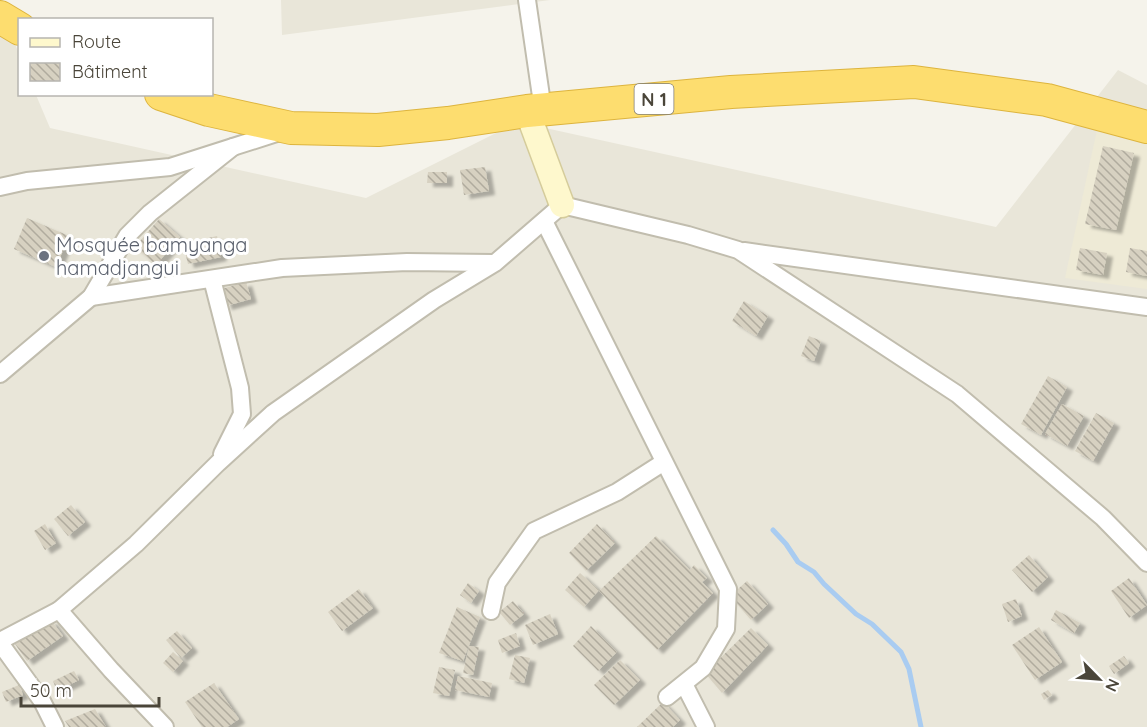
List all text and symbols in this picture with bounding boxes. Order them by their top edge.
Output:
legend [18,18,213,96]
text: Route [72,30,121,53]
text: Bâtiment [72,60,148,83]
road number: N 1 [634,84,674,114]
place label: Mosquée bamyanga hamadjangui [56,232,247,280]
marker: Mosquée bamyanga hamadjangui [37,249,51,263]
north arrow [1069,649,1129,709]
scale bar [21,670,159,708]
text: N [1101,676,1124,695]
text: 50 m [30,679,72,702]

